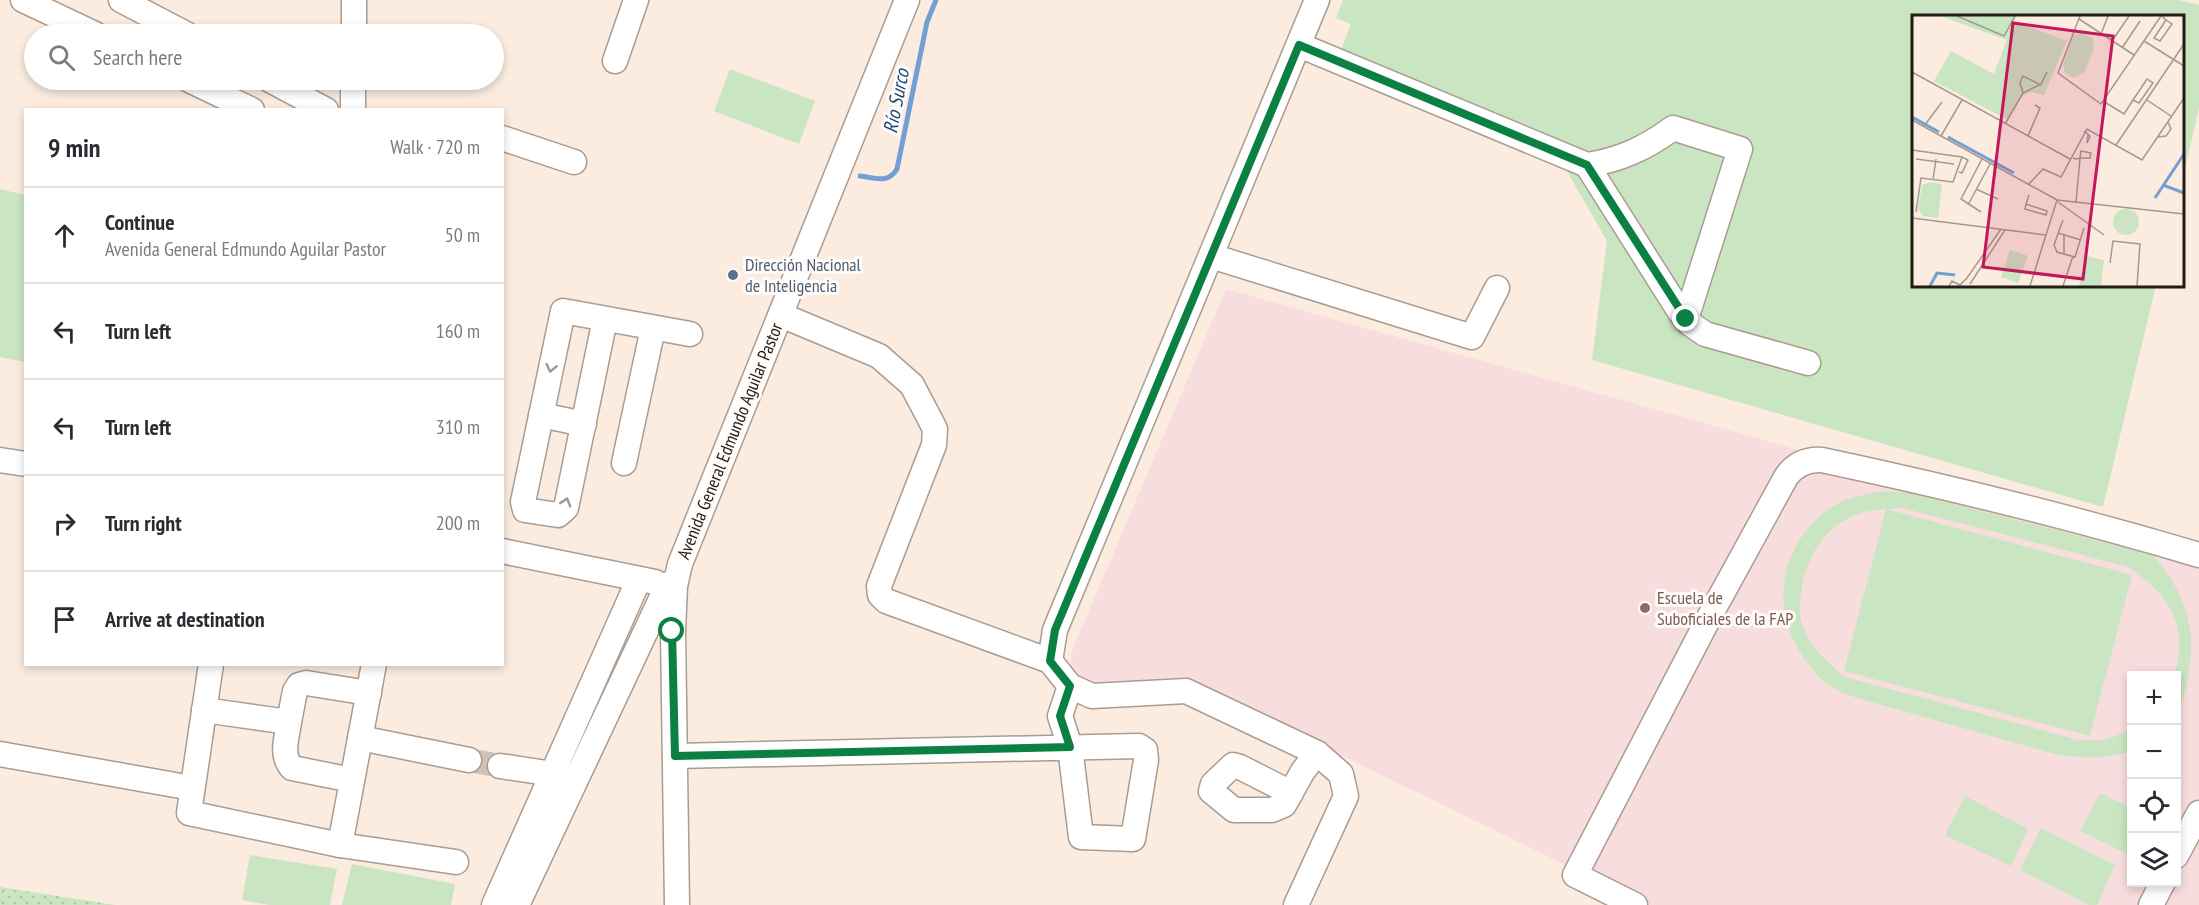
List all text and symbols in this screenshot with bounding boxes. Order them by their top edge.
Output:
inset map [1912,15,2184,286]
search box [24,24,504,90]
icon: search [45,41,78,74]
text: Search here [93,43,182,71]
water label: Río Surco [877,65,915,135]
text: 9 min [48,131,101,164]
text: Walk · 720 m [390,134,480,160]
text: Continue [105,208,175,236]
icon: ahead [48,219,81,252]
text: 50 m [445,222,480,248]
text: Avenida General Edmundo Aguilar Pastor [105,236,386,262]
place label: Dirección Nacional de Inteligencia [745,253,862,297]
marker: Dirección Nacional de Inteligencia [726,268,740,282]
route end [1672,305,1698,331]
icon: left [48,315,81,348]
text: Turn left [105,317,171,345]
text: 160 m [436,318,480,344]
street label: Avenida General Edmundo Aguilar Pastor [671,319,788,562]
one-way arrow [545,363,558,373]
icon: left [48,411,81,444]
text: Turn left [105,413,171,441]
text: 310 m [436,414,480,440]
one-way arrow [559,497,571,508]
icon: right [48,507,81,540]
text: Turn right [105,509,182,537]
text: 200 m [436,510,480,536]
place label: Escuela de Suboficiales de la FAP [1657,586,1793,630]
marker: Escuela de Suboficiales de la FAP [1638,601,1652,615]
icon: arrive [48,603,81,636]
text: Arrive at destination [105,605,265,633]
route start [658,617,684,643]
map controls [2127,671,2181,887]
button: + [2127,671,2181,725]
button: − [2127,725,2181,779]
button: locate [2127,779,2181,833]
button: layers [2127,833,2181,887]

